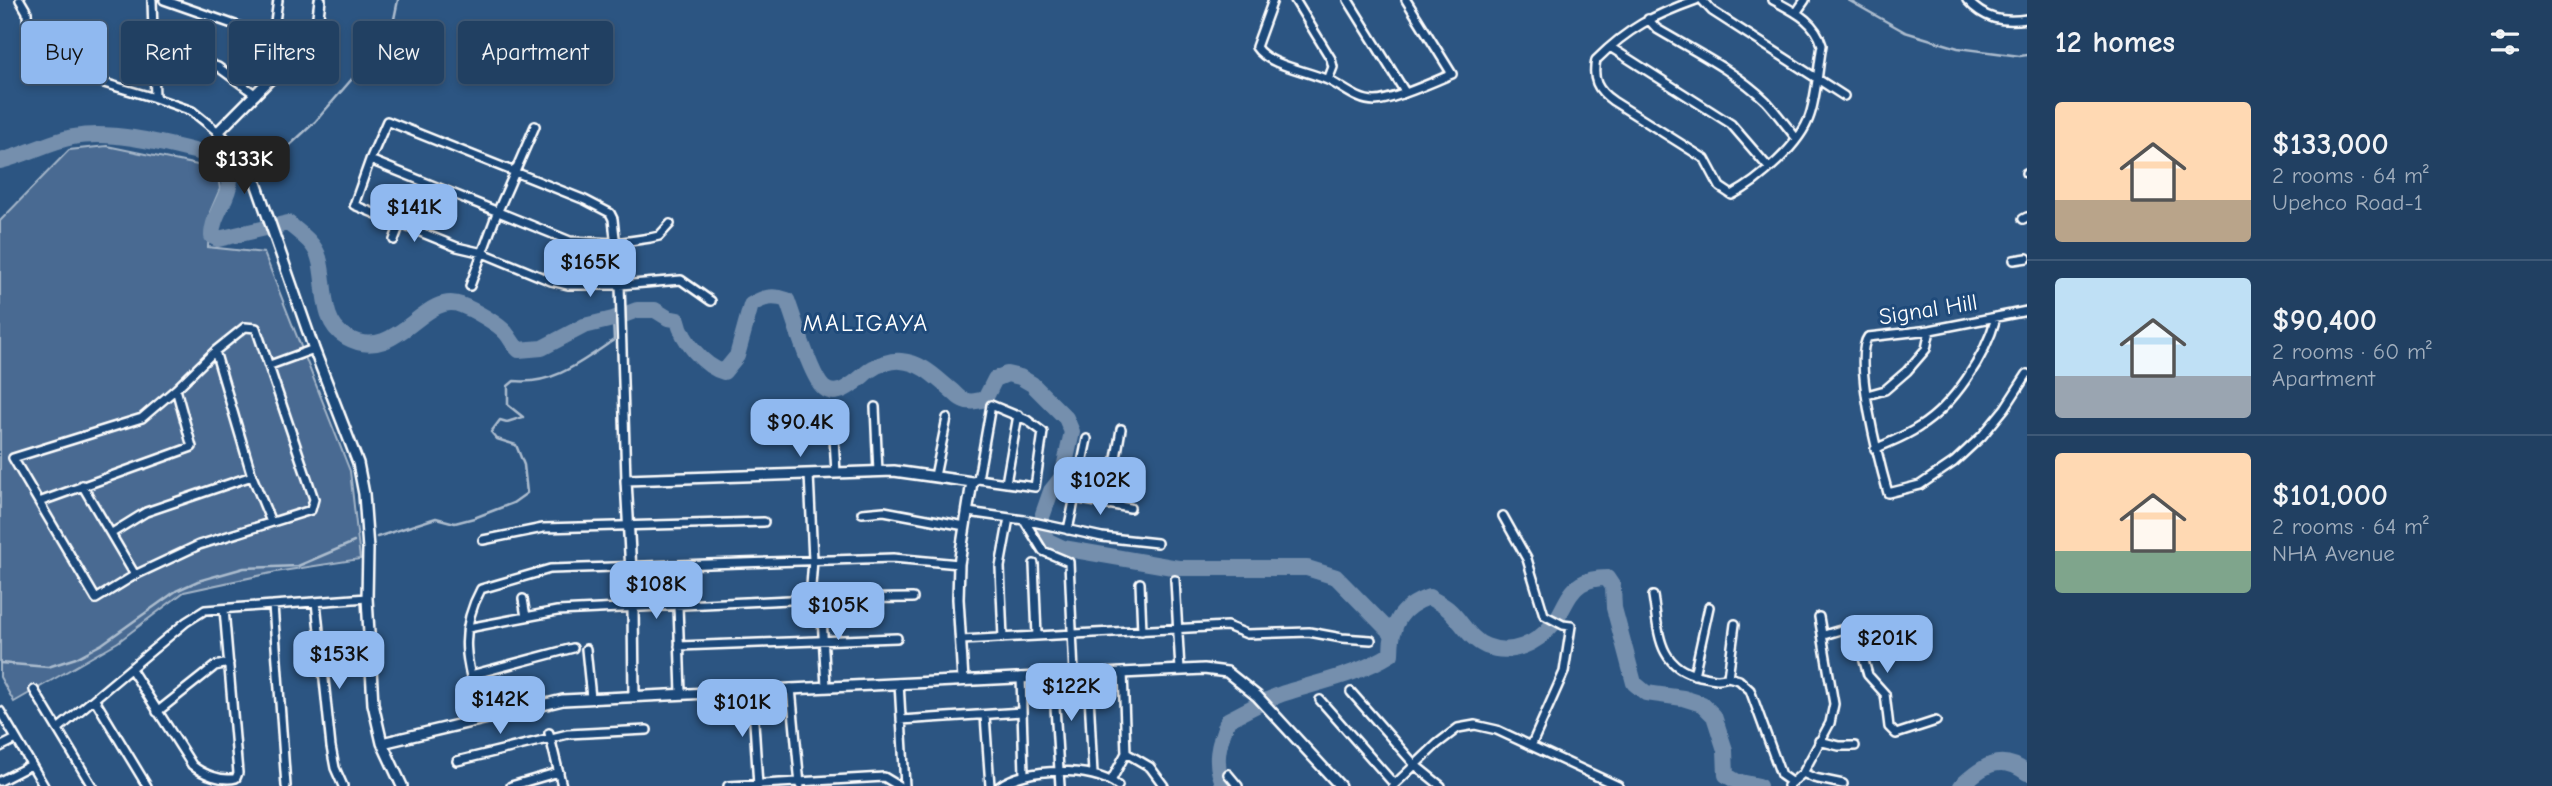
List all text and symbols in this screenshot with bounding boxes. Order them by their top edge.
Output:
chip: Buy [21,21,107,84]
chip: Rent [121,21,215,84]
chip: Filters [229,21,339,84]
chip: New [353,21,444,84]
chip: Apartment [458,21,613,84]
icon: filters [2486,23,2524,61]
text: 12 homes [2055,25,2175,60]
text: $133,000 [2272,127,2389,162]
icon: home [2111,130,2195,214]
pin: $133K [195,136,293,196]
text: $133K [215,145,273,172]
text: 2 rooms · 64 m² [2272,162,2429,189]
pin: $141K [365,184,463,244]
text: Upehco Road-1 [2272,189,2423,216]
text: $141K [386,193,442,220]
pin: $165K [541,240,639,299]
text: $165K [560,248,620,275]
street label: Signal Hill [1877,288,1979,331]
text: $90,400 [2272,303,2377,338]
icon: home [2111,306,2195,390]
district label: MALIGAYA [803,309,929,337]
text: 2 rooms · 60 m² [2272,338,2432,365]
text: Apartment [2272,365,2375,392]
pin: $90.4K [743,400,857,459]
text: $90.4K [767,408,833,435]
pin: $102K [1051,458,1149,517]
text: $102K [1070,466,1130,493]
text: $101,000 [2272,478,2388,513]
icon: home [2111,481,2195,565]
text: 2 rooms · 64 m² [2272,513,2429,540]
text: NHA Avenue [2272,540,2395,567]
pin: $108K [607,562,705,621]
text: $108K [626,570,686,597]
pin: $105K [789,582,887,642]
text: $105K [807,591,869,618]
pin: $201K [1838,616,1936,675]
text: $201K [1857,624,1917,651]
pin: $153K [290,632,388,691]
text: $153K [309,640,369,667]
pin: $122K [1022,664,1120,723]
text: $122K [1042,672,1100,699]
pin: $142K [451,676,549,736]
pin: $101K [693,680,791,739]
text: $142K [471,685,529,712]
text: $101K [713,688,771,715]

